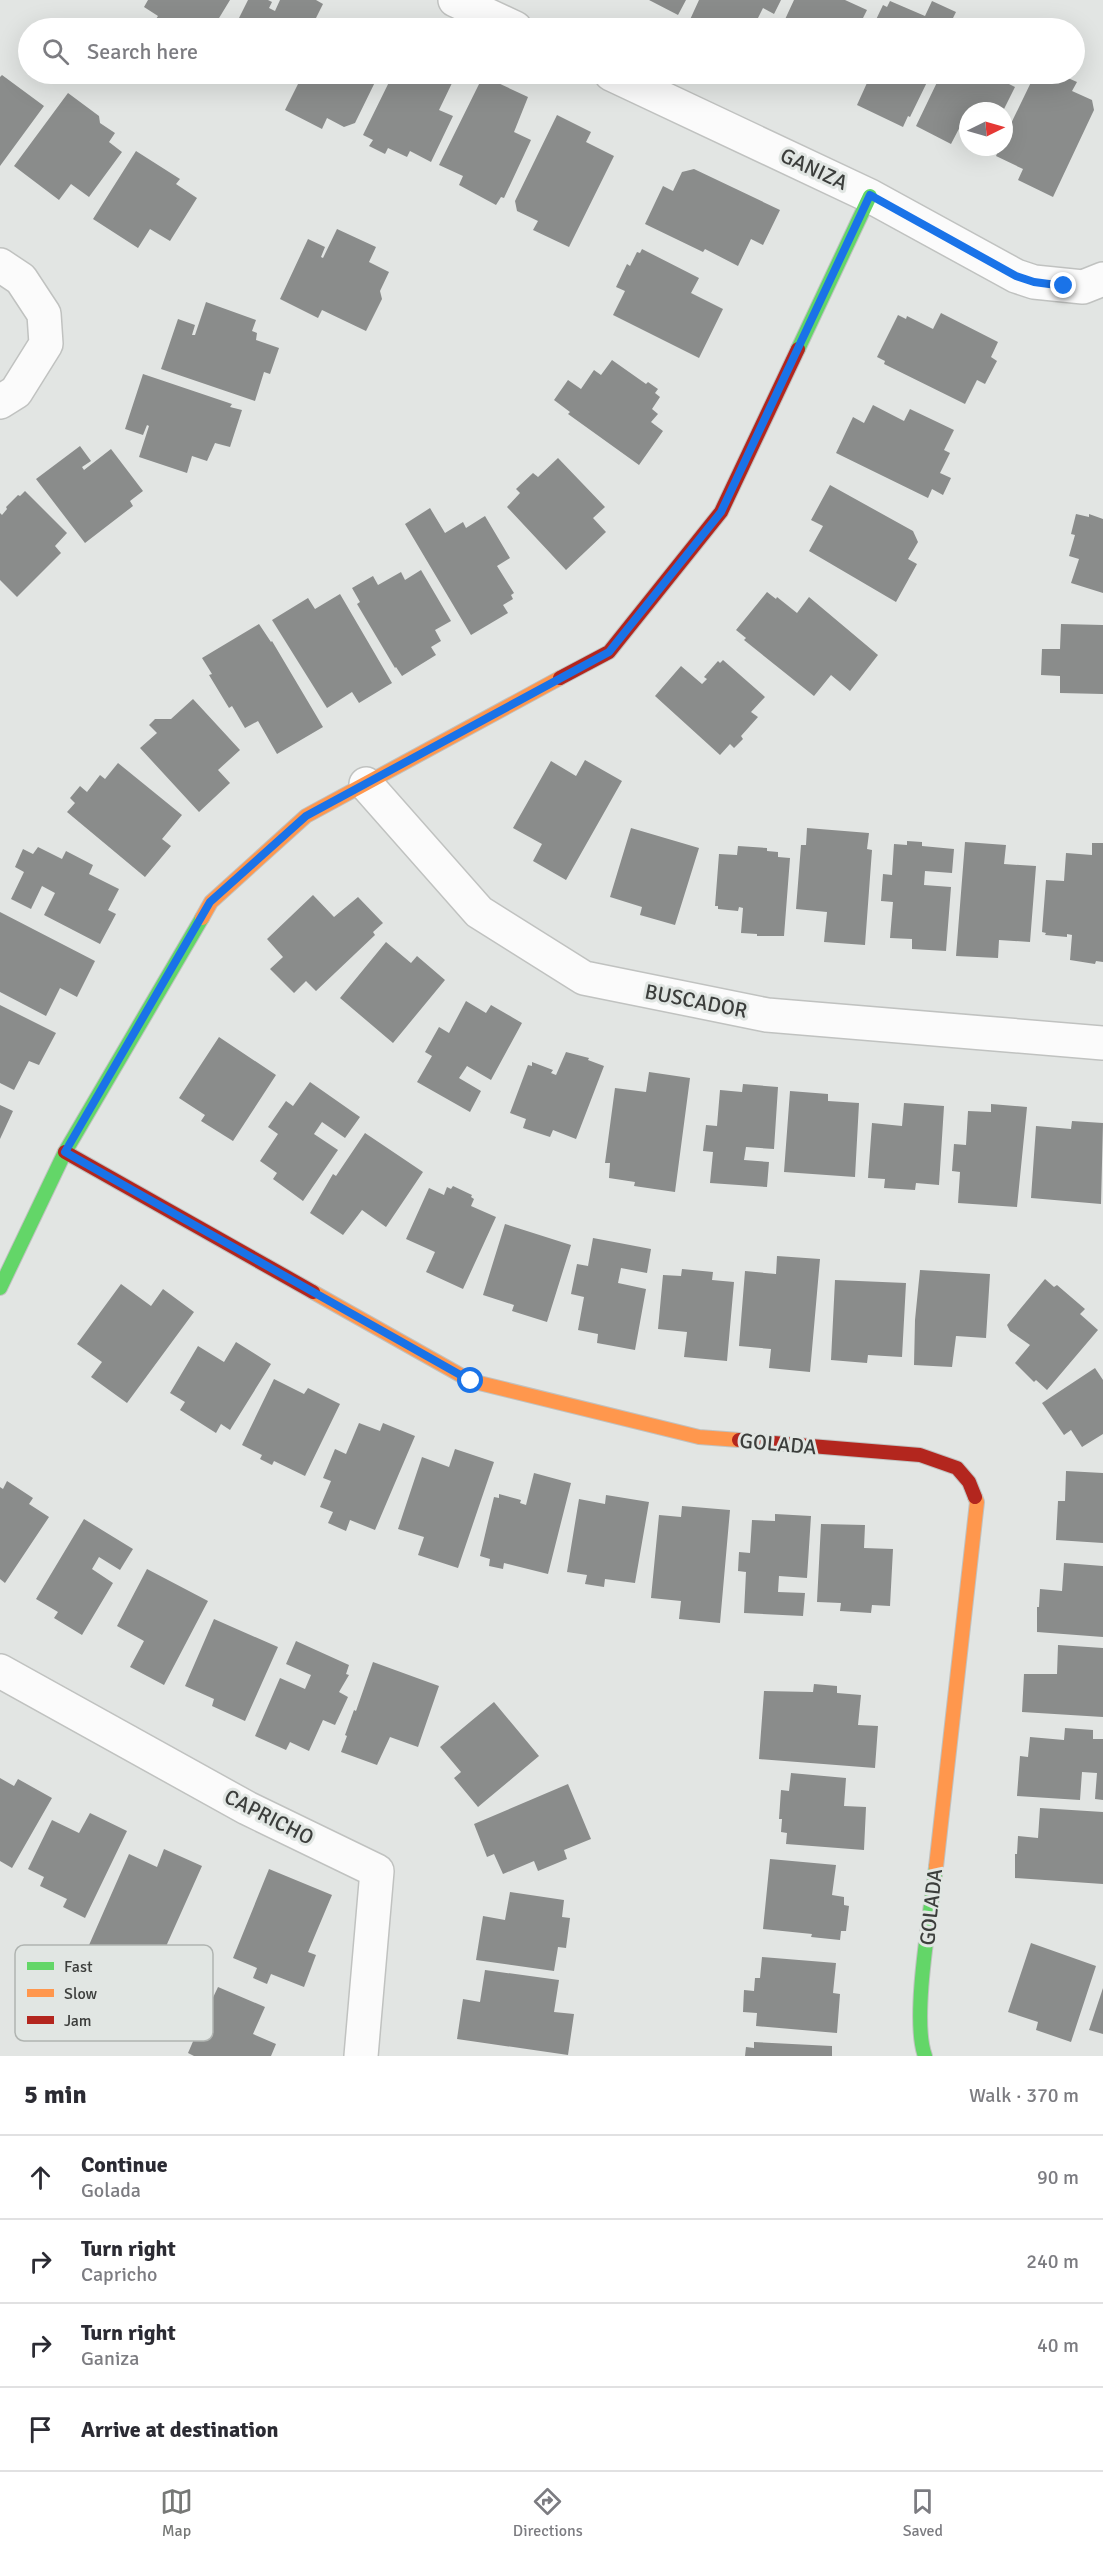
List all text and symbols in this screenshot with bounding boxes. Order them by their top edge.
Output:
search box [18,18,1085,84]
icon: search [39,35,72,68]
text: Search here [87,38,198,65]
north arrow [959,102,1013,156]
street label: GANIZA [776,142,852,196]
route end [1050,272,1076,298]
street label: BUSCADOR [643,978,749,1024]
route start [457,1367,483,1393]
street label: GOLADA [738,1428,818,1460]
street label: CAPRICHO [220,1783,318,1851]
street label: GOLADA [914,1867,948,1947]
legend [15,1945,213,2041]
text: Fast [64,1957,93,1977]
text: Slow [64,1984,98,2004]
text: Jam [64,2011,92,2031]
text: 5 min [24,2079,87,2111]
text: Walk · 370 m [969,2083,1079,2108]
text: Continue [81,2151,168,2178]
icon: ahead [24,2161,57,2194]
text: 90 m [1037,2165,1079,2190]
text: Golada [81,2178,141,2203]
text: Turn right [81,2235,176,2262]
icon: right [24,2245,57,2278]
text: 240 m [1026,2249,1079,2274]
text: Capricho [81,2262,158,2287]
text: Turn right [81,2319,176,2346]
icon: right [24,2329,57,2362]
text: 40 m [1037,2333,1079,2358]
text: Ganiza [81,2346,139,2371]
icon: arrive [24,2413,57,2446]
text: Arrive at destination [81,2416,278,2443]
tab: Map [160,2485,193,2541]
tab: Directions [513,2485,583,2541]
tab: Saved [903,2485,943,2541]

